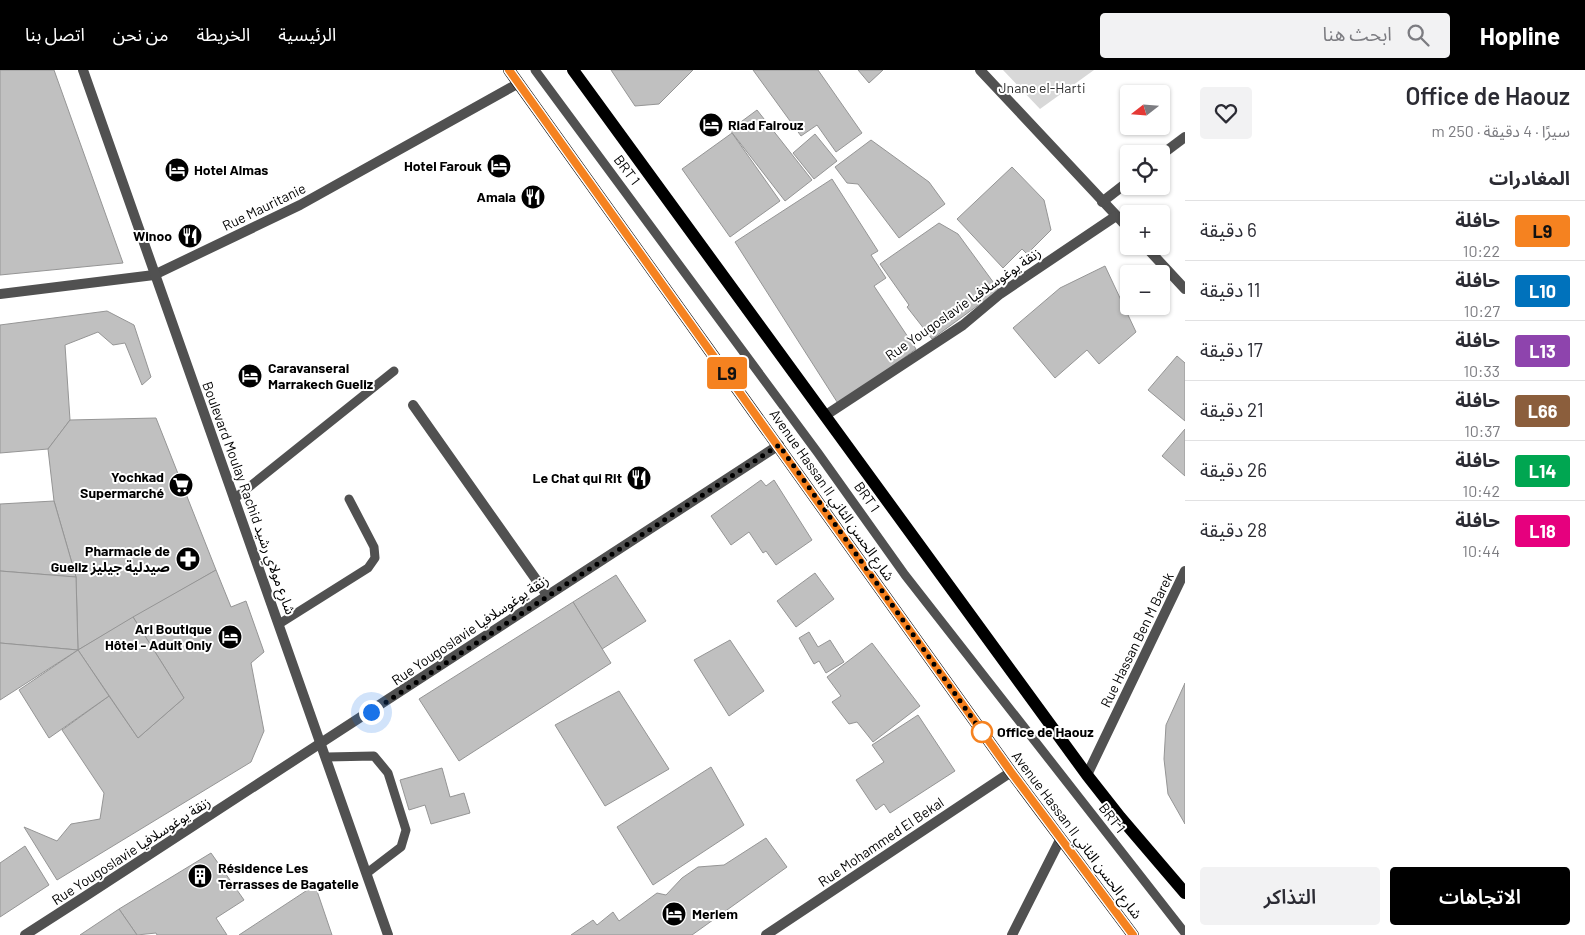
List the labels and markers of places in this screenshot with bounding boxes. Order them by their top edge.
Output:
hotel icon: Riad Fairouz [698,112,724,138]
place label: Riad Fairouz [728,116,804,133]
hotel icon: Hotel Farouk [486,153,512,179]
hotel icon: Hotel Almas [164,157,190,183]
place label: Hotel Farouk [404,157,483,174]
place label: Hotel Almas [194,161,268,178]
restaurant icon: Amaia [520,184,546,210]
place label: Amaia [477,188,516,205]
restaurant icon: Winoo [177,223,203,249]
place label: Winoo [133,227,172,244]
place label: Caravanserai Marrakech Gueliz [268,359,374,392]
hotel icon: Caravanserai Marrakech Gueliz [237,363,263,389]
restaurant icon: Le Chat qui Rit [626,465,652,491]
place label: Yochkad Supermarché [80,468,164,501]
place label: Le Chat qui Rit [533,469,622,486]
supermarket icon: Yochkad Supermarché [168,472,194,498]
place label: Pharmacie de Gueliz صيدلية جيليز [51,542,170,576]
pharmacy icon: Pharmacie de Gueliz صيدلية جيليز [175,546,201,572]
place label: Ari Boutique Hôtel - Adult Only [105,620,212,653]
hotel icon: Ari Boutique Hôtel - Adult Only [217,624,243,650]
marker: Office de Haouz [971,721,993,743]
place label: Office de Haouz [997,723,1094,740]
place label: Résidence Les Terrasses de Bagatelle [218,859,359,892]
building icon: Résidence Les Terrasses de Bagatelle [187,863,213,889]
hotel icon: Meriem [661,901,687,927]
place label: Meriem [692,905,738,922]

